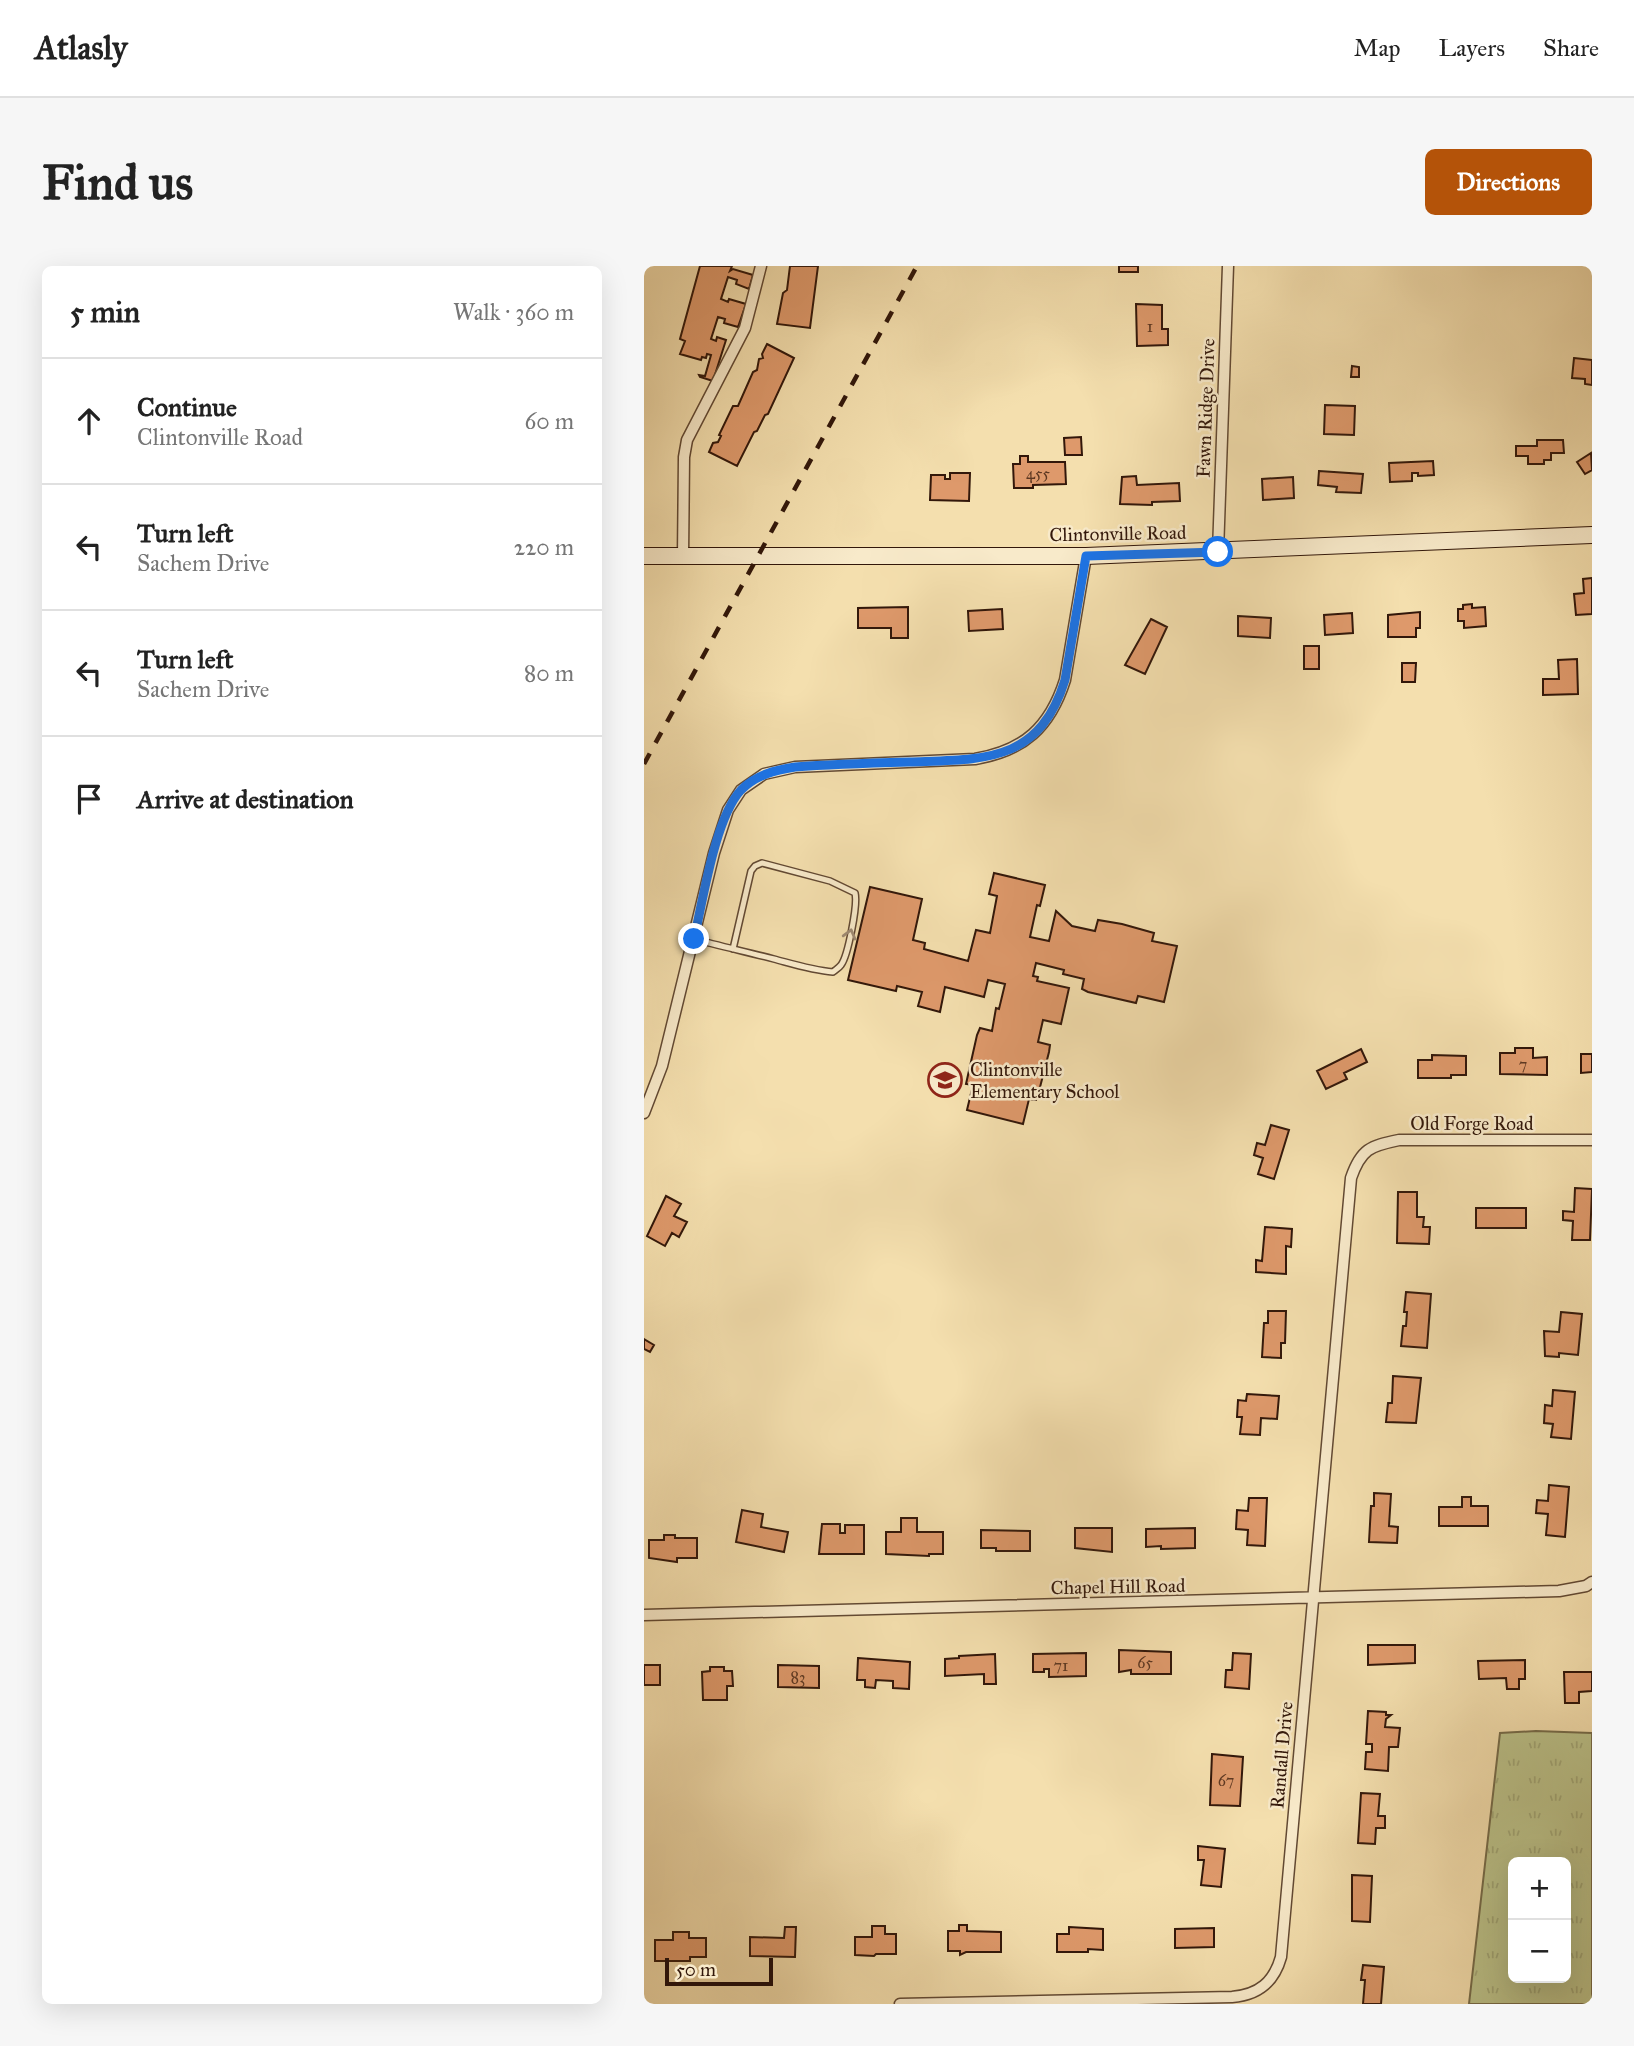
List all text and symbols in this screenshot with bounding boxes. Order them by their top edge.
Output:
text: Atlasly [35,28,127,68]
text: Map [1354,33,1401,63]
text: Layers [1439,33,1505,63]
text: Share [1543,33,1599,63]
button: Directions [1425,149,1592,215]
text: Find us [42,153,193,212]
text: 5 min [70,294,140,330]
text: Walk · 360 m [453,298,574,326]
house number: 1 [1147,317,1153,336]
street label: Fawn Ridge Drive [1192,338,1220,478]
text: Continue [137,391,237,423]
icon: ahead [70,402,108,440]
text: 60 m [525,407,574,435]
text: Clintonville Road [137,423,303,451]
house number: 455 [1026,464,1050,483]
text: Turn left [137,517,233,549]
street label: Clintonville Road [1049,521,1187,546]
icon: left [70,528,108,566]
text: 220 m [514,533,574,561]
route start [1202,536,1233,567]
text: Sachem Drive [137,549,269,577]
text: Turn left [137,643,233,675]
icon: left [70,654,108,692]
text: 80 m [524,659,574,687]
text: Sachem Drive [137,675,269,703]
icon: arrive [70,780,108,818]
text: Arrive at destination [137,783,354,815]
route end [678,923,709,954]
one-way arrow [842,928,856,940]
house number: 7 [1519,1055,1527,1074]
place label: Clintonville Elementary School [970,1058,1120,1103]
school or university icon: Clintonville Elementary School [926,1061,964,1099]
street label: Old Forge Road [1410,1112,1534,1136]
street label: Chapel Hill Road [1050,1574,1186,1599]
house number: 65 [1137,1653,1153,1672]
house number: 71 [1054,1656,1068,1675]
house number: 83 [791,1668,805,1687]
street label: Randall Drive [1265,1700,1298,1810]
house number: 67 [1218,1771,1234,1790]
map controls [1508,1857,1571,1983]
button: + [1508,1857,1571,1920]
button: − [1508,1920,1571,1983]
scale bar [665,1955,774,1987]
text: 50 m [676,1958,716,1981]

